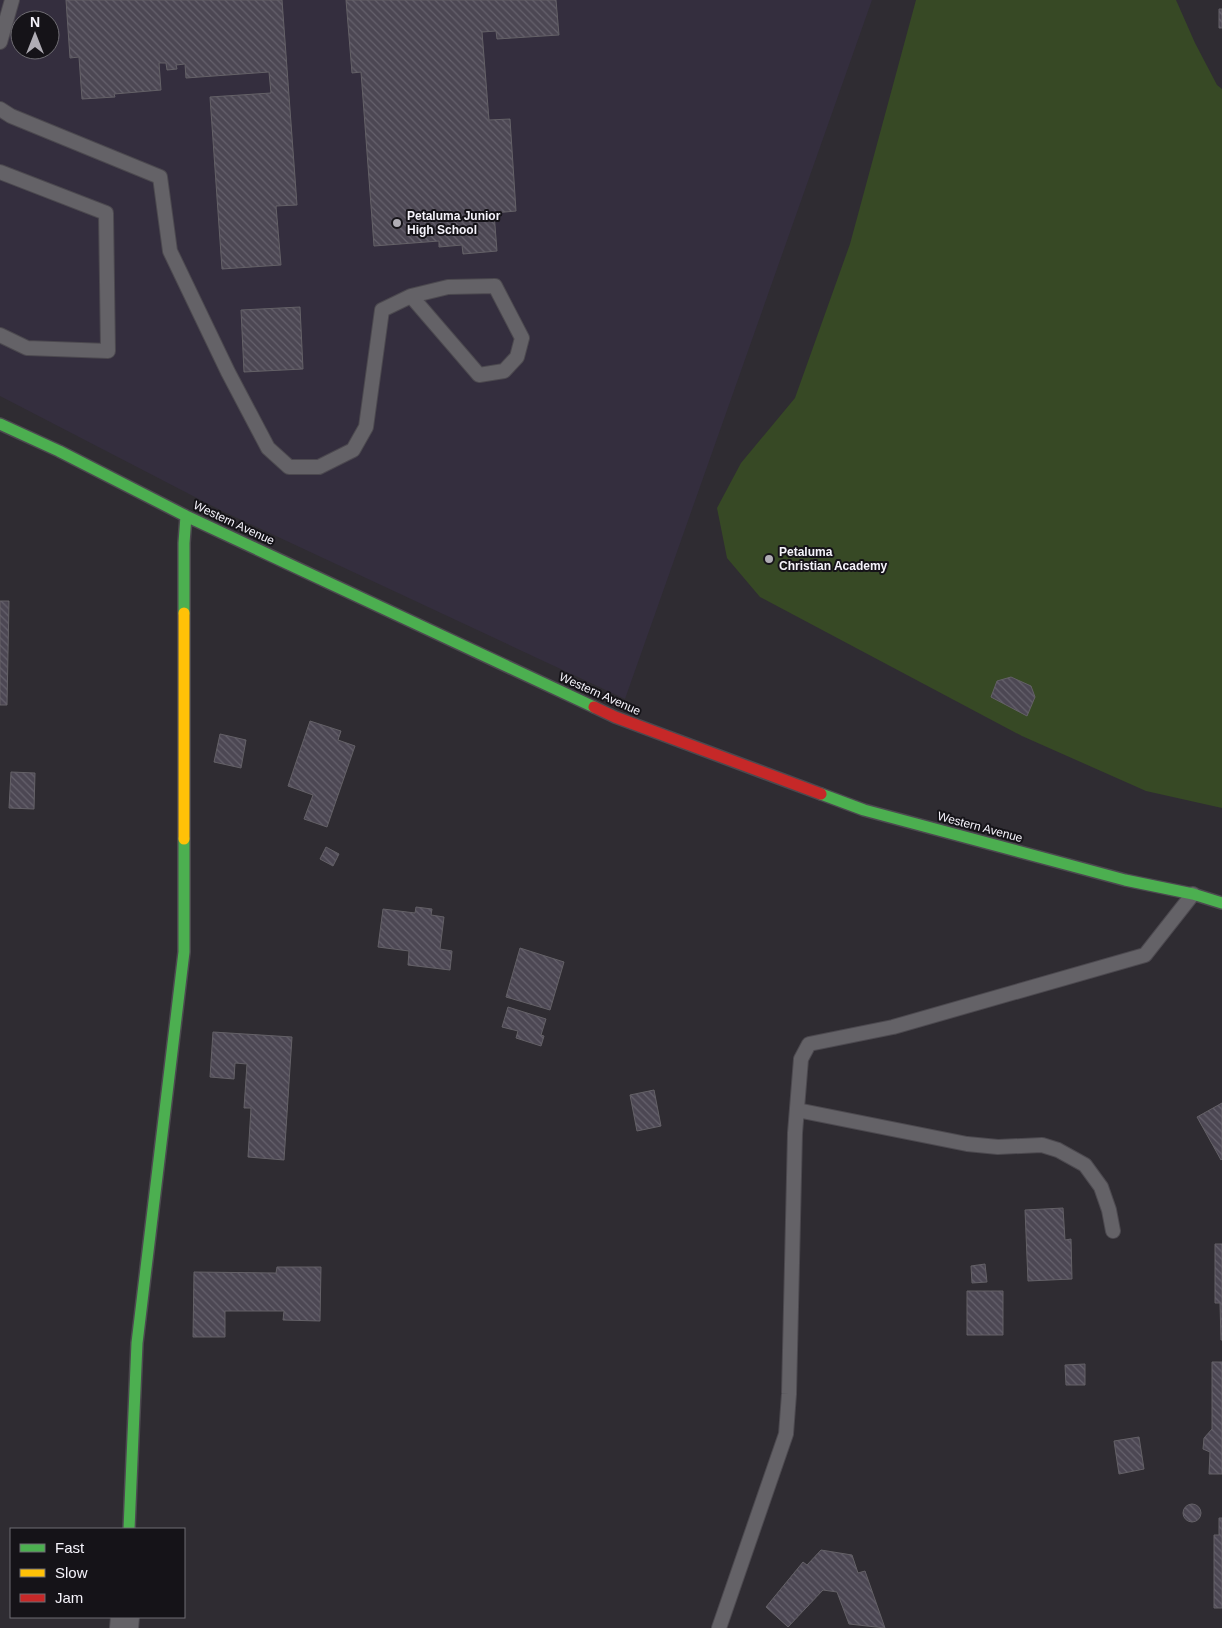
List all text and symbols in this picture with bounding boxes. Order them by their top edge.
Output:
north arrow [10,10,60,60]
text: N [30,14,40,30]
place label: Petaluma Junior High School [407,209,501,237]
marker: Petaluma Junior High School [391,217,403,229]
street label: Western Avenue [191,498,277,548]
place label: Petaluma Christian Academy [779,545,888,573]
marker: Petaluma Christian Academy [763,553,775,565]
street label: Western Avenue [557,670,643,718]
street label: Western Avenue [936,809,1024,845]
legend [10,1528,185,1618]
text: Fast [55,1539,85,1556]
text: Slow [55,1564,88,1581]
text: Jam [55,1589,83,1606]

